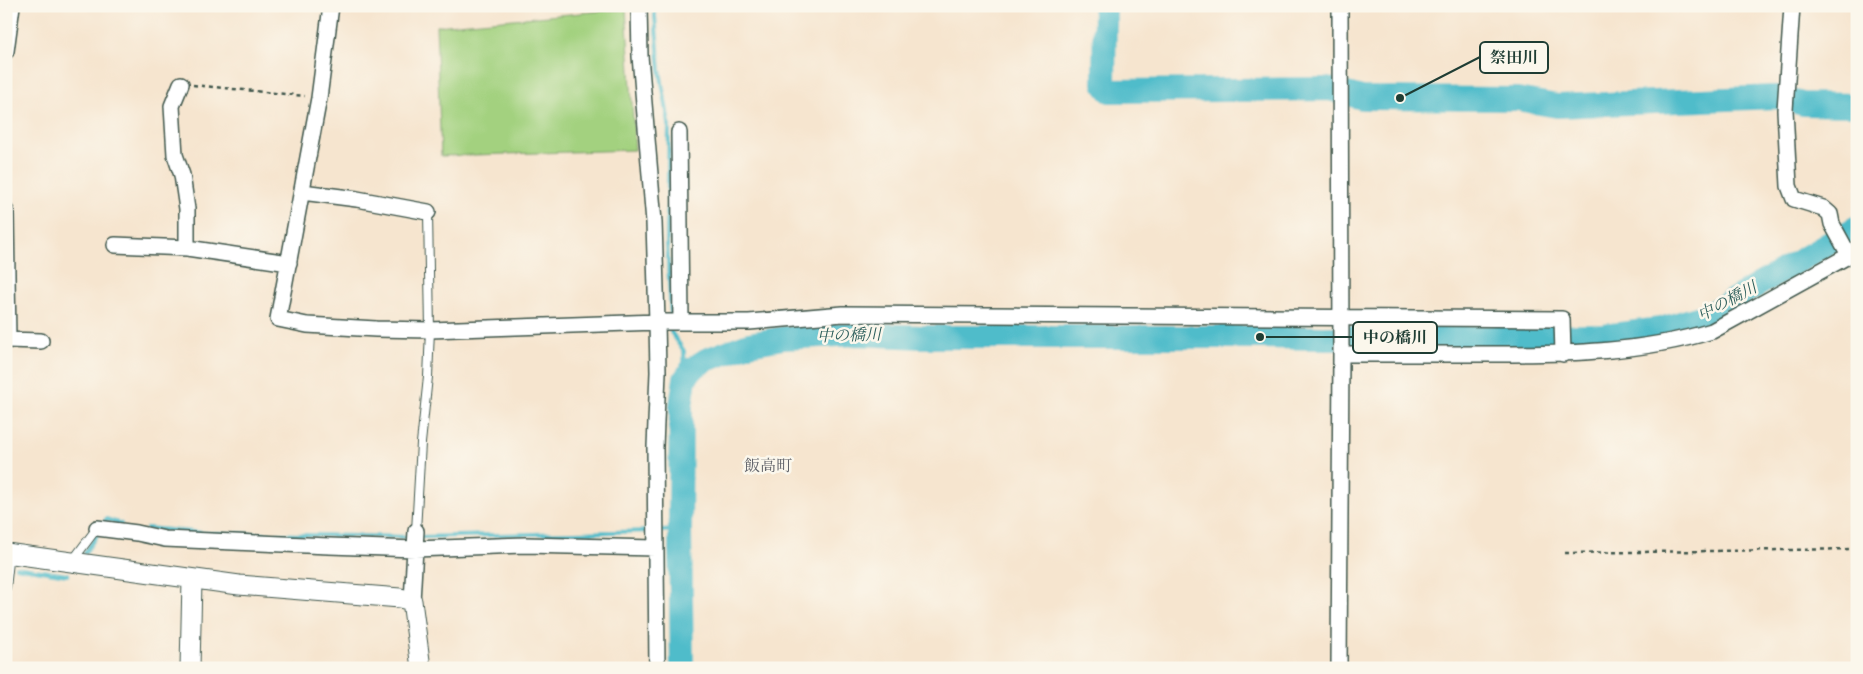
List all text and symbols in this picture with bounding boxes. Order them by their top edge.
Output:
callout: 祭田川 [1480,42,1548,73]
text: 祭田川 [1490,48,1538,67]
water label: 中の橋川 [1694,277,1761,324]
callout: 中の橋川 [1353,322,1437,353]
water label: 中の橋川 [817,324,883,346]
text: 中の橋川 [1363,328,1427,347]
district label: 飯高町 [744,456,792,475]

